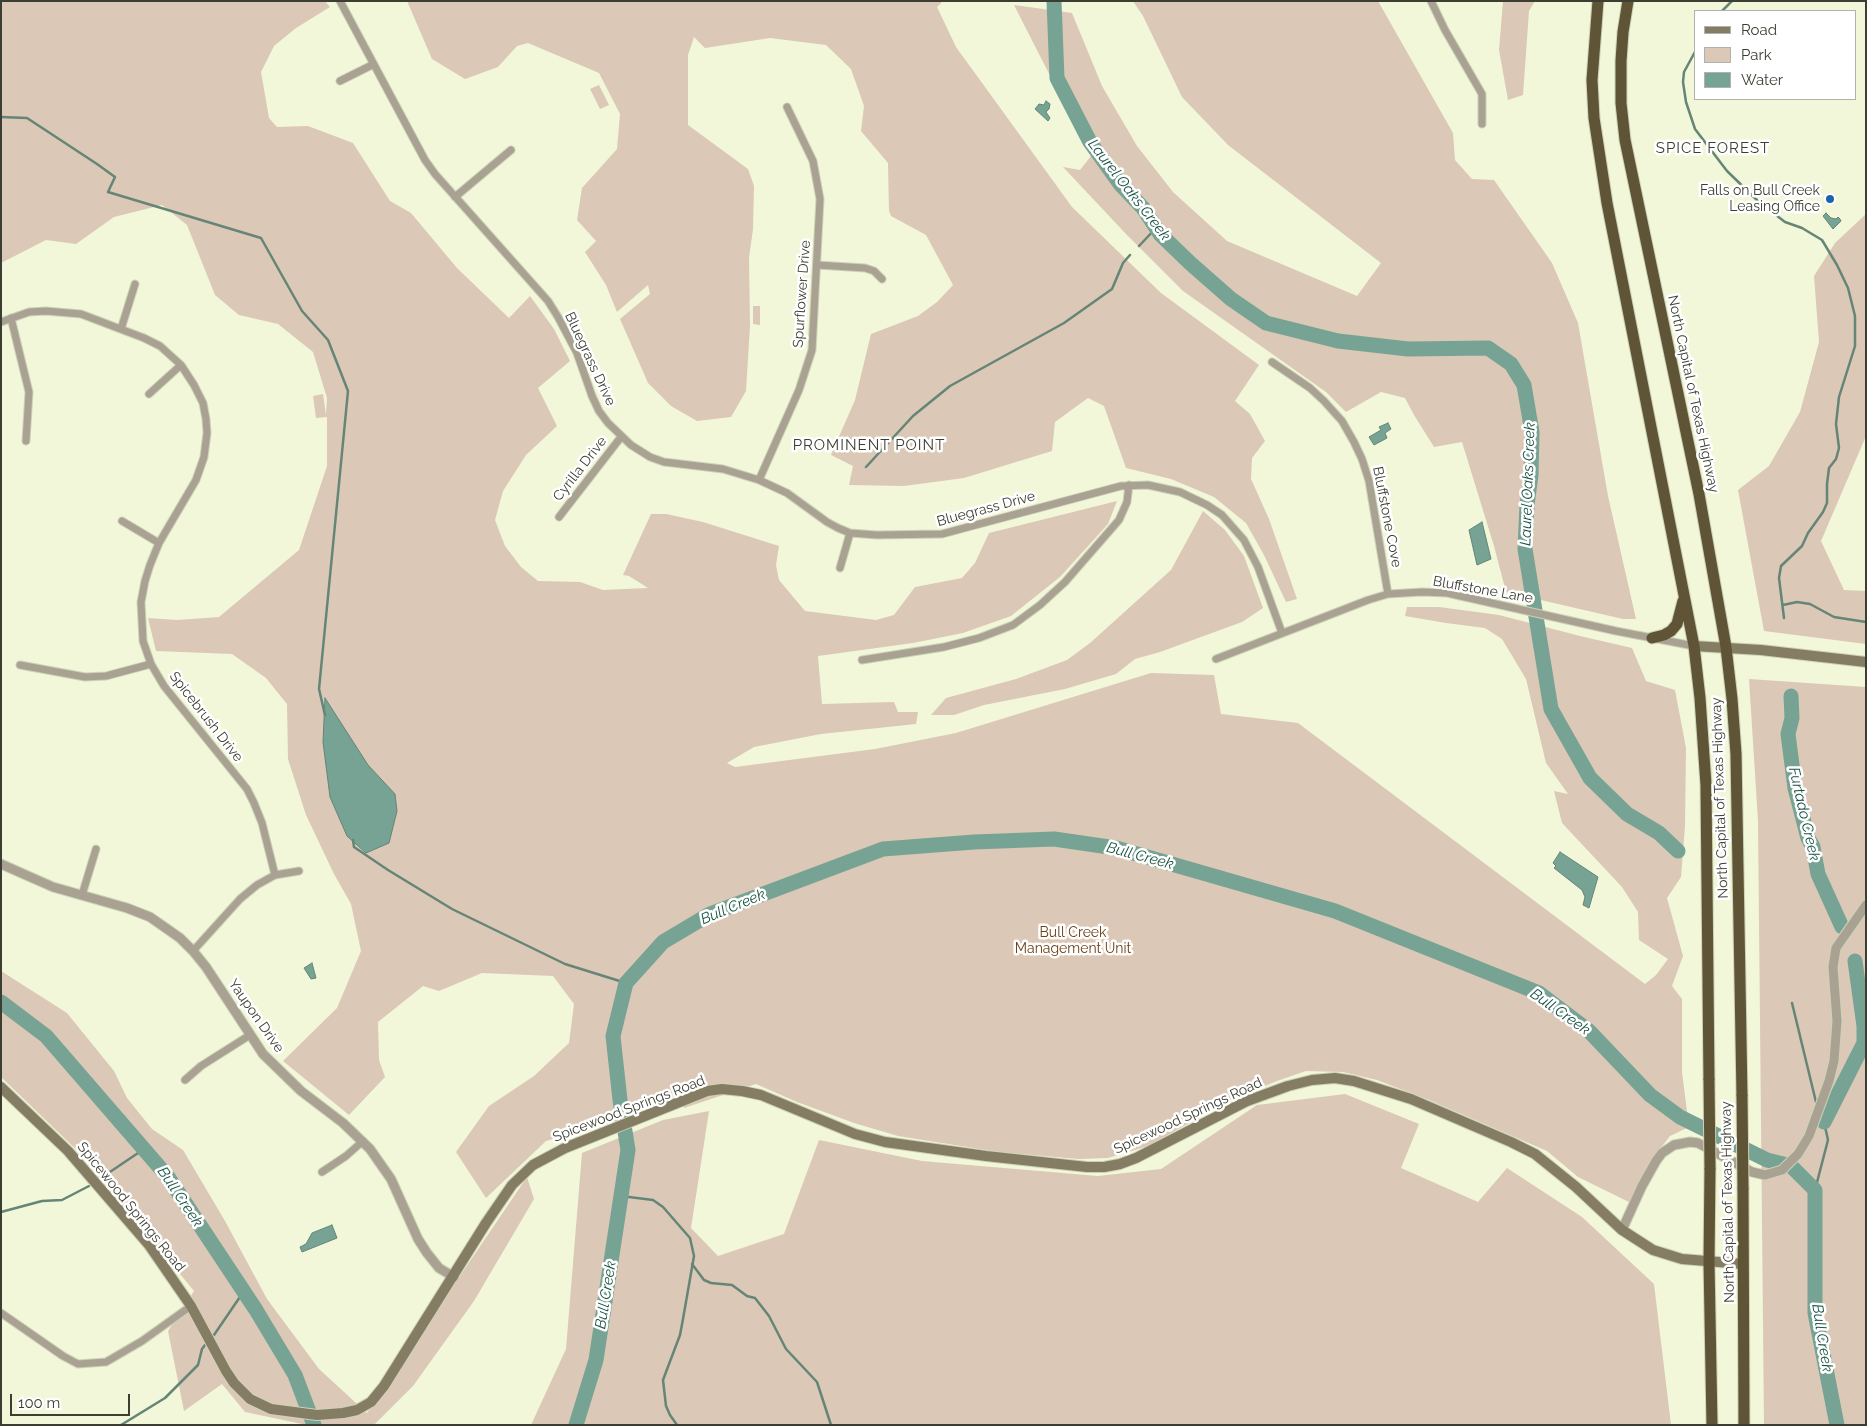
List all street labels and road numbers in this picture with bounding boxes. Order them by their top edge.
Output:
street label: Spurflower Drive [790,240,814,348]
street label: North Capital of Texas Highway [1664,294,1722,494]
street label: Bluegrass Drive [561,310,619,408]
street label: Cyrilla Drive [550,433,610,505]
street label: Bluffstone Cove [1369,465,1405,569]
street label: Bluegrass Drive [935,488,1037,530]
street label: Bluffstone Lane [1432,573,1534,607]
street label: Spicebrush Drive [166,669,246,765]
street label: North Capital of Texas Highway [1708,697,1732,899]
street label: Yaupon Drive [224,976,288,1056]
street label: Spicewood Springs Road [551,1072,707,1146]
street label: Spicewood Springs Road [1111,1074,1265,1158]
street label: North Capital of Texas Highway [1718,1101,1738,1303]
street label: Spicewood Springs Road [74,1139,188,1275]

